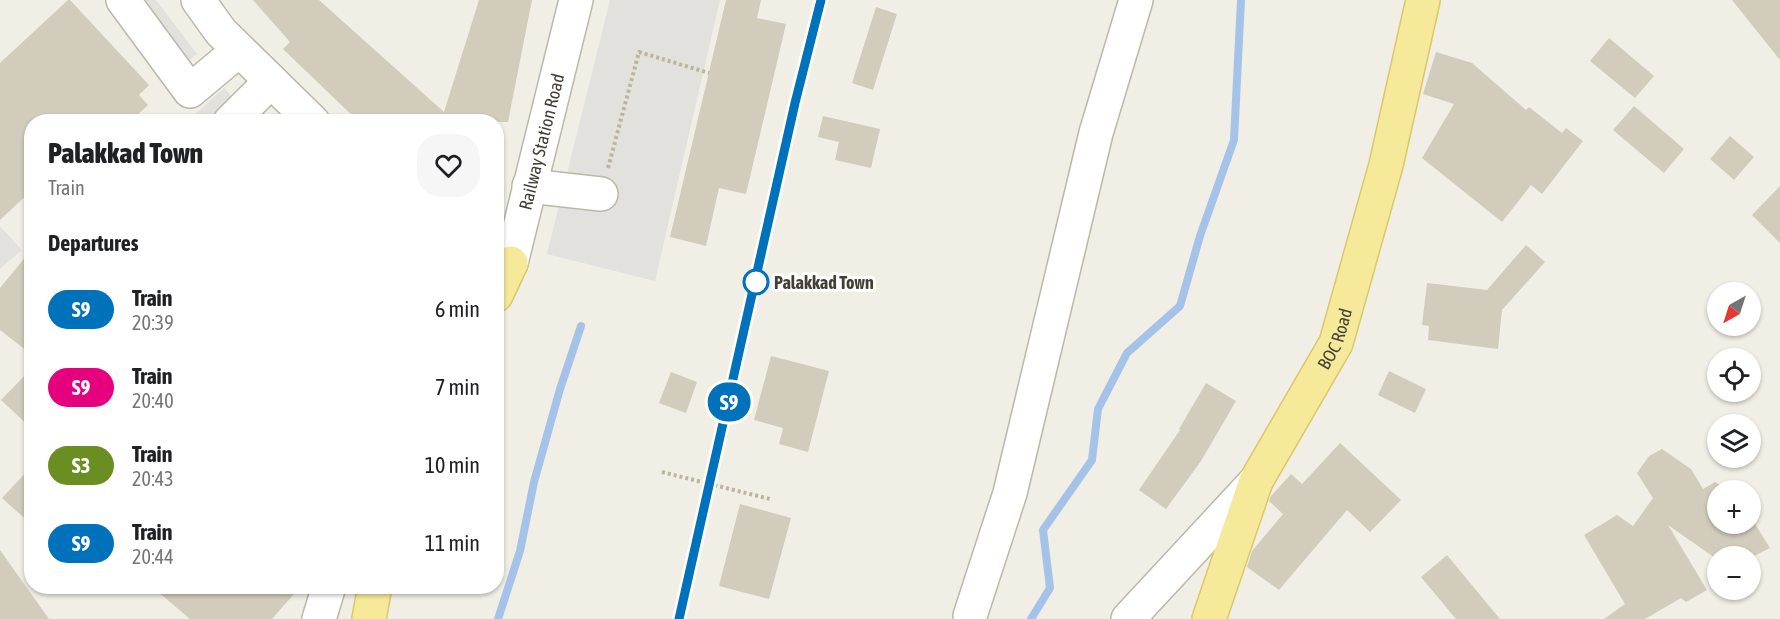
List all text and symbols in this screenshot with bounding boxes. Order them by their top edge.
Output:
street label: Railway Station Road [514,71,568,212]
button: heart [417,134,480,197]
text: Palakkad Town [48,137,203,169]
text: Train [48,176,85,199]
text: Departures [48,230,138,256]
marker: Palakkad Town [743,269,769,295]
place label: Palakkad Town [774,272,874,293]
north arrow [1707,282,1761,336]
map controls [1707,282,1761,600]
text: Train [132,285,172,311]
text: 6 min [435,296,480,322]
text: S9 [72,297,90,321]
street label: BOC Road [1313,306,1356,373]
text: 20:39 [132,311,174,334]
button: locate [1707,348,1761,402]
text: Train [132,363,172,389]
text: 7 min [435,374,480,400]
text: S9 [72,375,90,399]
line badge: S9 [702,382,756,422]
text: 20:40 [132,389,174,412]
text: S9 [720,390,738,414]
button: layers [1707,414,1761,468]
text: Train [132,441,172,467]
text: 10 min [425,452,480,478]
text: S3 [72,453,90,477]
text: 20:43 [132,467,174,490]
button: + [1707,480,1761,534]
text: Train [132,519,172,545]
text: 11 min [425,530,480,556]
text: S9 [72,531,90,555]
text: 20:44 [132,545,174,568]
button: − [1707,546,1761,600]

